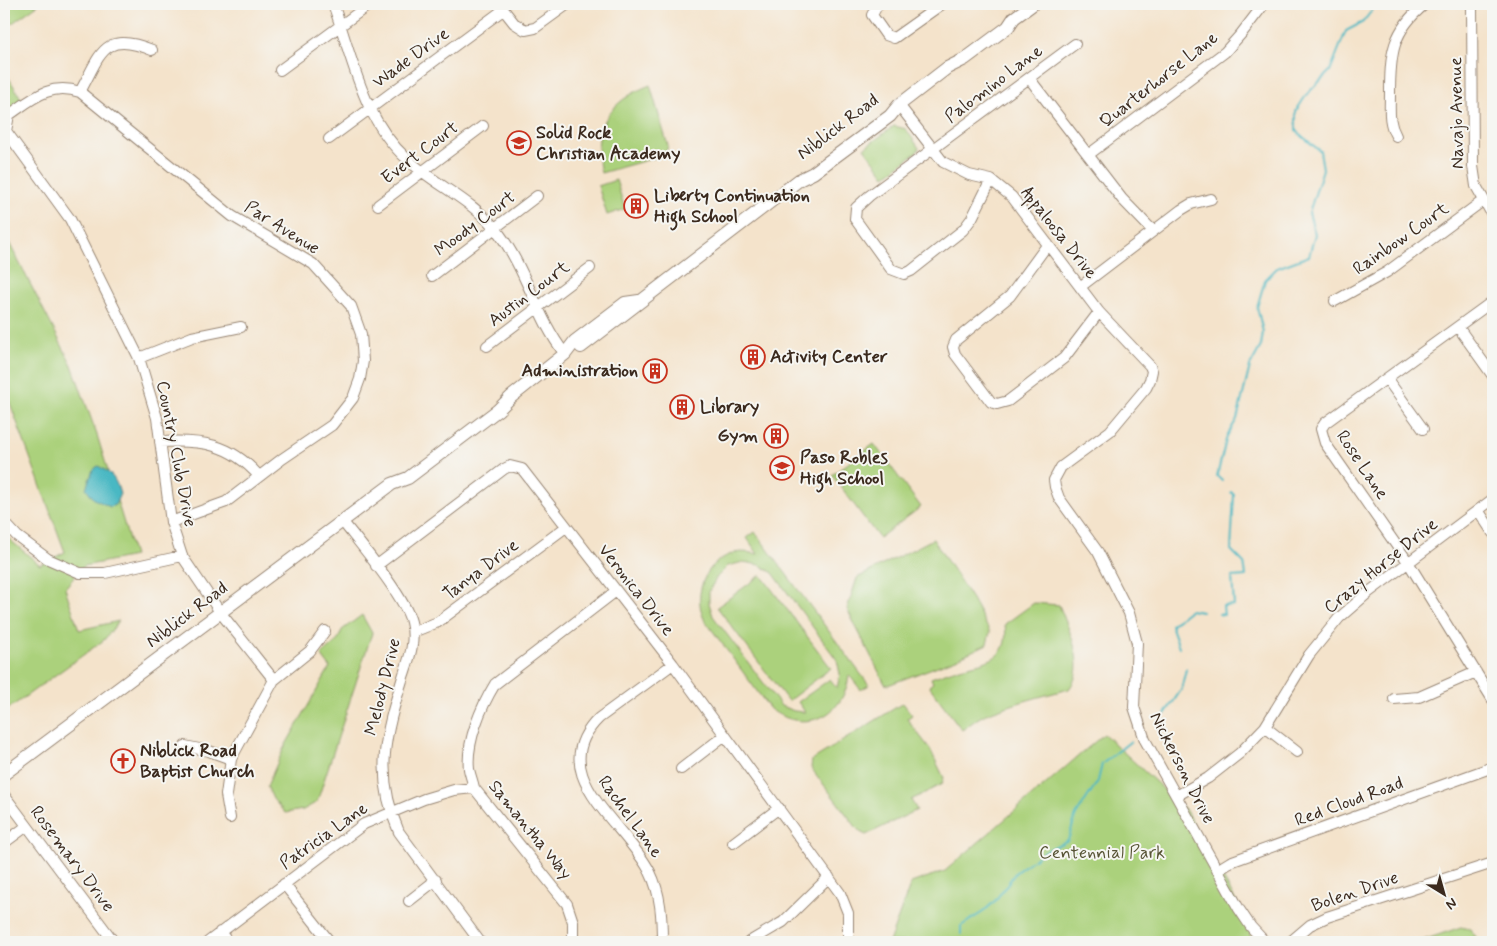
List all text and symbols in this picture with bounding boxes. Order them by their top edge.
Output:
street label: Wade Drive [368,22,454,94]
street label: Quarterhorse Lane [1095,26,1223,134]
street label: Palomino Lane [940,39,1048,129]
street label: Navajo Avenue [1444,57,1470,169]
street label: Niblick Road [792,88,884,166]
street label: Evert Court [376,116,464,190]
place label: Solid Rock Christian Academy [536,121,680,166]
school or university icon: Solid Rock Christian Academy [506,130,532,156]
street label: Appaloosa Drive [1015,182,1103,285]
place label: Liberty Continuation High School [654,184,810,231]
street label: Moody Court [430,186,520,262]
building icon: Liberty Continuation High School [623,193,649,219]
street label: Par Avenue [240,195,324,261]
street label: Rainbow Court [1348,197,1454,281]
street label: Austin Court [483,255,575,333]
building icon: Activity Center [740,344,766,370]
place label: Activity Center [770,345,888,369]
building icon: Administration [642,358,668,384]
place label: Administration [521,359,638,383]
street label: Country Club Drive [150,379,202,529]
building icon: Library [669,394,695,420]
place label: Library [700,395,759,419]
building icon: Gym [763,423,789,449]
place label: Gym [717,424,758,448]
street label: Rose Lane [1330,426,1394,504]
place label: Paso Robles High School [800,446,888,493]
school or university icon: Paso Robles High School [769,455,795,481]
street label: Crazy Horse Drive [1319,513,1443,619]
street label: Tanya Drive [438,533,524,606]
street label: Veronica Drive [592,539,680,641]
street label: Niblick Road [141,576,233,654]
street label: Melody Drive [359,636,407,738]
street label: Nickerson Drive [1143,708,1221,828]
place label: Niblick Road Baptist Church [140,739,255,784]
church icon: Niblick Road Baptist Church [110,748,136,774]
street label: Rachel Lane [592,771,668,863]
street label: Red Cloud Road [1291,771,1407,833]
street label: Samantha Way [482,775,578,885]
street label: Patricia Lane [275,797,373,875]
street label: Rosemary Drive [24,801,120,917]
park label: Centennial Park [1039,841,1165,865]
street label: Bolen Drive [1308,866,1402,918]
north arrow [1420,868,1470,918]
text: N [1442,894,1460,914]

